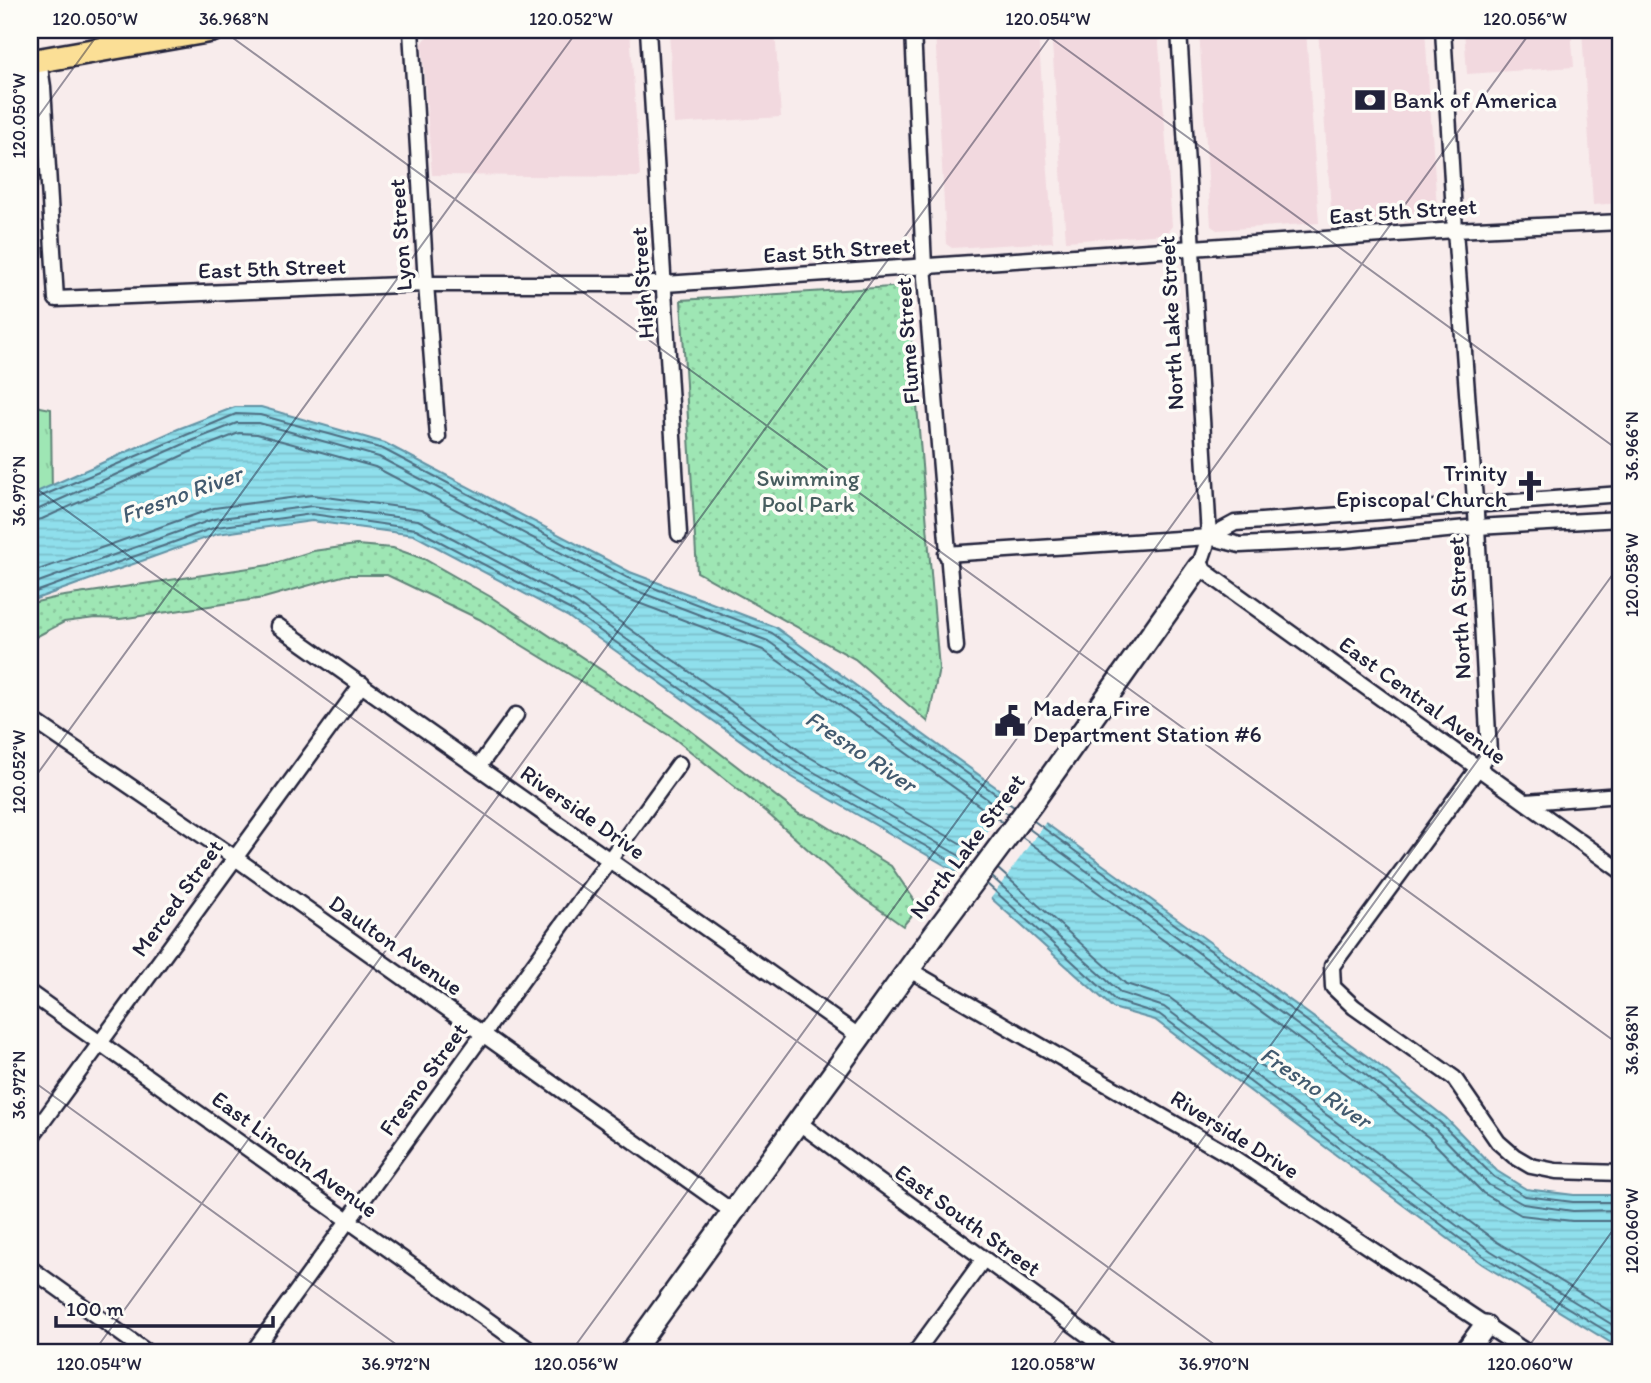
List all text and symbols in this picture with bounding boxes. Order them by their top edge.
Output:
text: 120.050°W [52,8,138,30]
text: 36.968°N [199,8,269,30]
text: 120.052°W [529,8,613,30]
text: 120.054°W [1005,8,1091,30]
text: 120.056°W [1483,8,1567,30]
text: 120.050°W [8,73,30,159]
bank icon: Bank of America [1353,83,1387,117]
place label: Bank of America [1393,86,1557,114]
street label: Lyon Street [382,178,418,292]
street label: East 5th Street [1328,192,1478,230]
street label: High Street [624,226,660,340]
street label: East 5th Street [762,231,912,269]
street label: North Lake Street [1152,235,1190,411]
street label: East 5th Street [197,251,347,285]
street label: Flume Street [889,276,925,405]
text: 36.966°N [1621,411,1643,481]
text: 36.970°N [8,456,30,526]
water label: Fresno River [116,458,248,529]
place label: Trinity Episcopal Church [1336,459,1507,513]
park label: Swimming Pool Park [757,464,860,518]
church icon: Trinity Episcopal Church [1513,469,1547,503]
text: 120.058°W [1621,533,1643,617]
street label: North A Street [1441,535,1477,680]
street label: East Central Avenue [1334,630,1512,770]
place label: Madera Fire Department Station #6 [1033,694,1262,748]
water label: Fresno River [800,703,924,800]
public building icon: Madera Fire Department Station #6 [993,704,1027,738]
text: 120.052°W [8,730,30,814]
street label: Riverside Drive [515,759,651,865]
street label: North Lake Street [903,768,1031,924]
street label: Merced Street [125,834,229,962]
street label: Daulton Avenue [324,889,468,1001]
text: 36.968°N [1621,1005,1643,1075]
street label: Fresno Street [373,1017,474,1141]
water label: Fresno River [1255,1039,1379,1136]
text: 36.972°N [8,1050,30,1120]
street label: Riverside Drive [1165,1083,1305,1185]
street label: East Lincoln Avenue [207,1084,383,1224]
street label: East South Street [890,1158,1046,1282]
text: 120.060°W [1621,1188,1643,1274]
scale bar [56,1285,273,1329]
text: 100 m [66,1296,124,1321]
text: 120.054°W [56,1353,142,1375]
text: 36.972°N [361,1353,431,1375]
text: 120.056°W [534,1353,618,1375]
text: 120.058°W [1011,1353,1095,1375]
text: 36.970°N [1179,1353,1249,1375]
text: 120.060°W [1487,1353,1573,1375]

